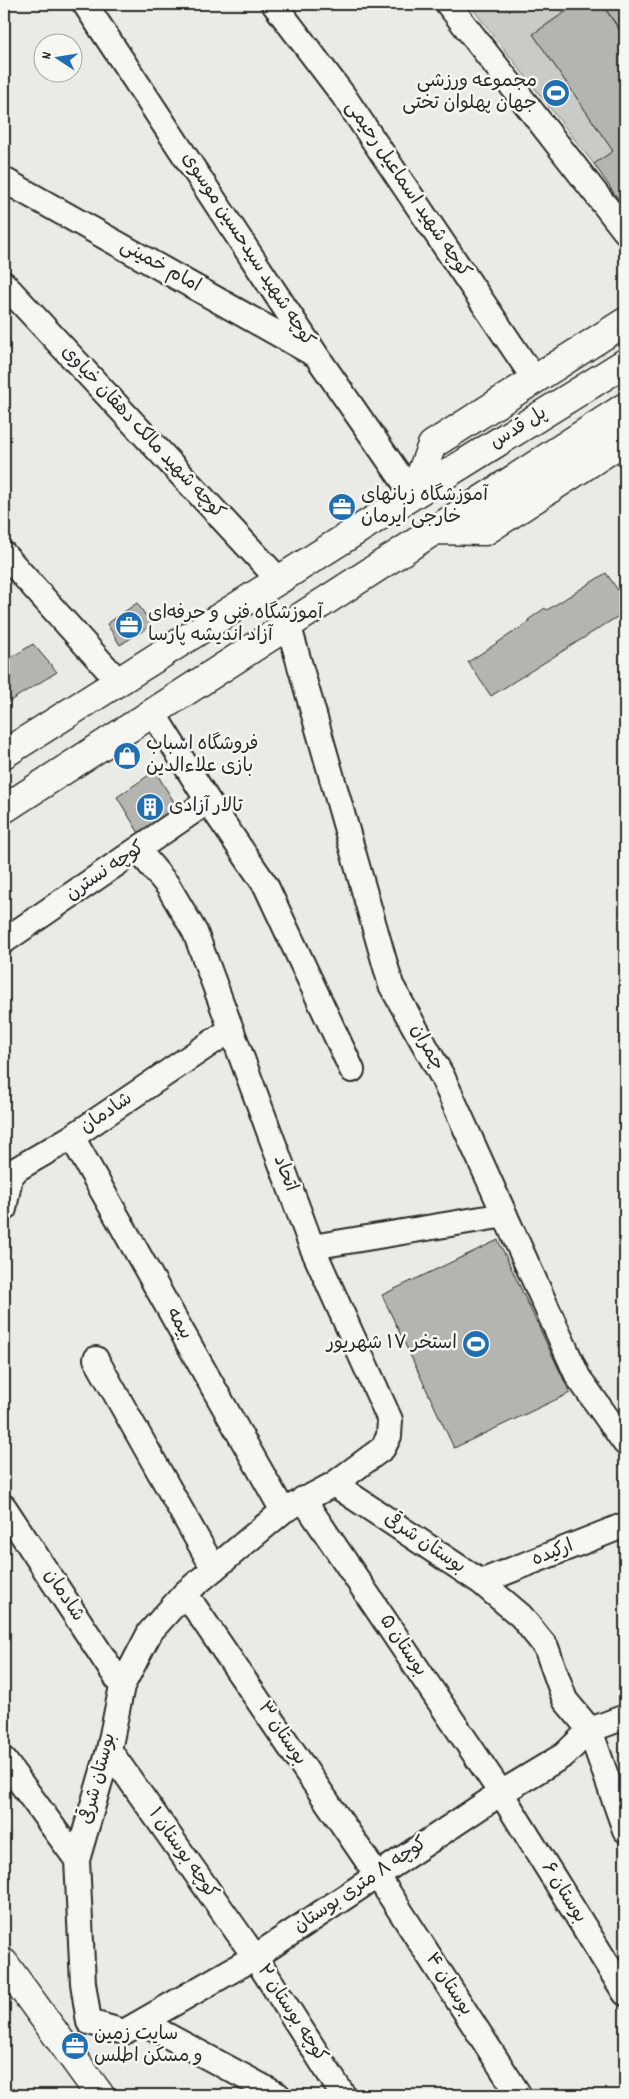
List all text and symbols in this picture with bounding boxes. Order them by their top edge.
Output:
north arrow [32,32,82,82]
text: N [37,50,58,61]
place label: مجموعه ورزشی جهان پهلوان تختی [402,69,537,118]
sports icon: مجموعه ورزشی جهان پهلوان تختی [541,78,571,108]
street label: کوچه شهید اسماعیل رحیمی [338,96,476,284]
street label: کوچه شهید سیدحسین موسوی [174,148,320,352]
street label: امام خمینی [115,234,205,300]
street label: کوچه شهید مالک دهقان‌ خیاوی [54,340,230,526]
street label: پل قدس [485,401,553,457]
place label: آموزشگاه زبانهای خارجی ایرمان [361,483,489,532]
office icon: آموزشگاه زبانهای خارجی ایرمان [327,492,357,522]
place label: آموزشگاه فنی و حرفه‌ای آزاد اندیشه پارسا [148,601,324,650]
office icon: آموزشگاه فنی و حرفه‌ای آزاد اندیشه پارسا [114,610,144,640]
place label: فروشگاه اسباب بازی علاءالدین [146,732,258,781]
shop icon: فروشگاه اسباب بازی علاءالدین [112,741,142,771]
building icon: تالار آزادی [135,792,165,822]
place label: تالار آزادی [169,794,243,821]
street label: کوچه نسترن [61,836,151,908]
street label: چمران [402,1020,450,1076]
street label: شادمان [76,1087,138,1141]
street label: اتحاد [265,1152,303,1196]
street label: بیمه [158,1303,198,1345]
sports icon: استخر ١٧ شهریور [461,1329,491,1359]
place label: استخر ١٧ شهریور [325,1331,457,1358]
street label: بوستان شرقی [378,1505,471,1581]
street label: ارکیده [528,1534,578,1574]
street label: شادمان [36,1564,90,1628]
street label: بوستان ۵ [371,1610,433,1682]
street label: بوستان ۳ [250,1697,312,1771]
street label: بوستان شرقی [72,1730,124,1828]
street label: کوچه بوستان ۱ [140,1803,224,1905]
street label: کوچه ۸ متری بوستان [289,1831,433,1941]
street label: بوستان ۶ [534,1857,592,1929]
street label: بوستان ۴ [417,1948,479,2022]
street label: کوچه بوستان ۲ [249,1960,333,2068]
place label: سایت زمین و مسکن اطلس [94,2022,202,2071]
office icon: سایت زمین و مسکن اطلس [60,2031,90,2061]

